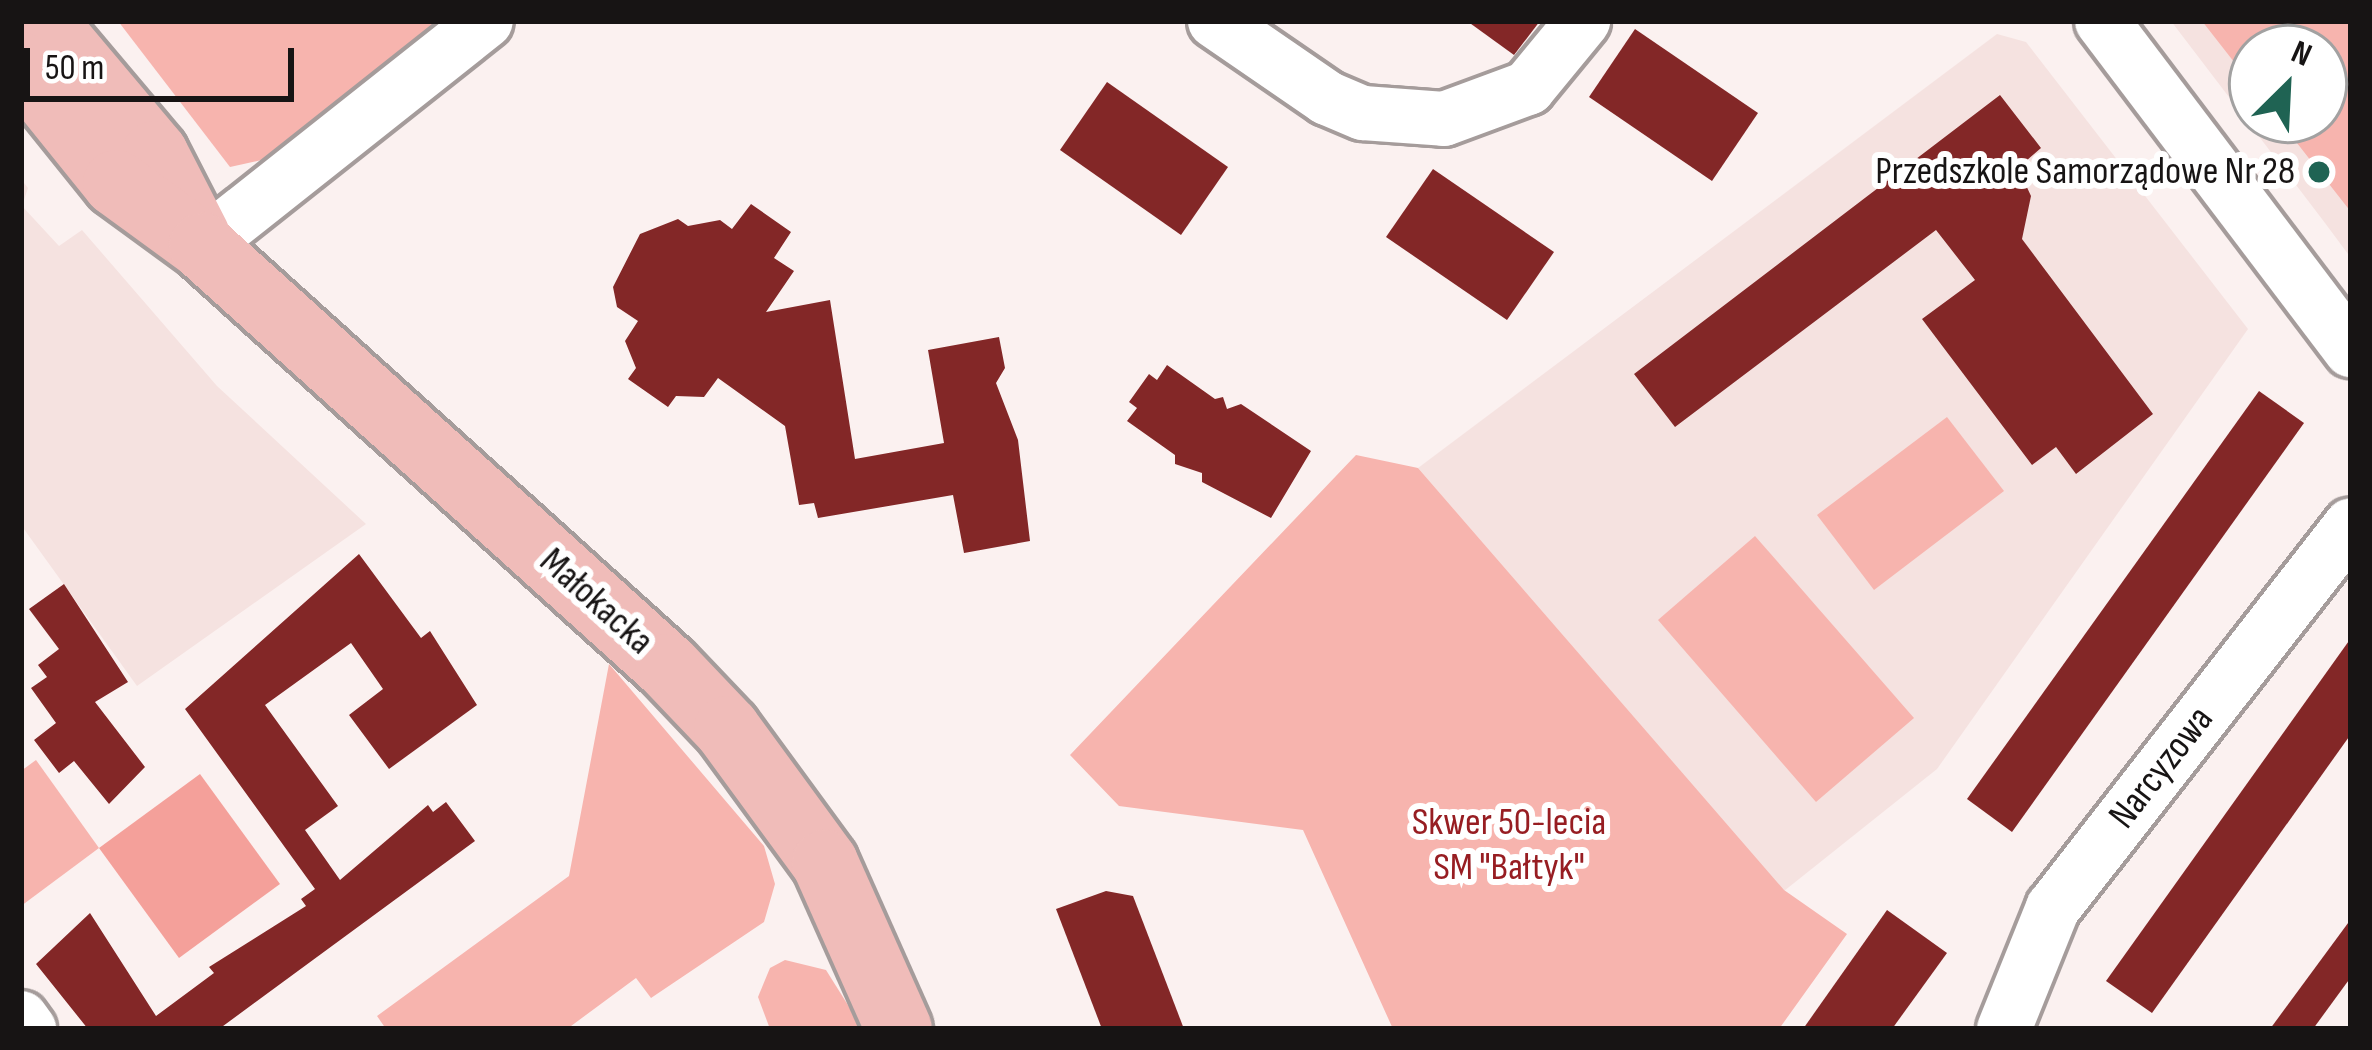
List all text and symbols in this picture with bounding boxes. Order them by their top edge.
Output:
scale bar [30,24,300,98]
north arrow [2228,24,2348,144]
text: N [2285,32,2318,76]
text: 50 m [45,47,104,90]
place label: Przedszkole Samorządowe Nr 28 [1875,149,2295,195]
marker: Przedszkole Samorządowe Nr 28 [2306,159,2332,185]
street label: Małokacka [529,539,663,665]
street label: Narcyzowa [2100,698,2224,838]
park label: Skwer 50-lecia SM "Bałtyk" [1412,801,1606,892]

